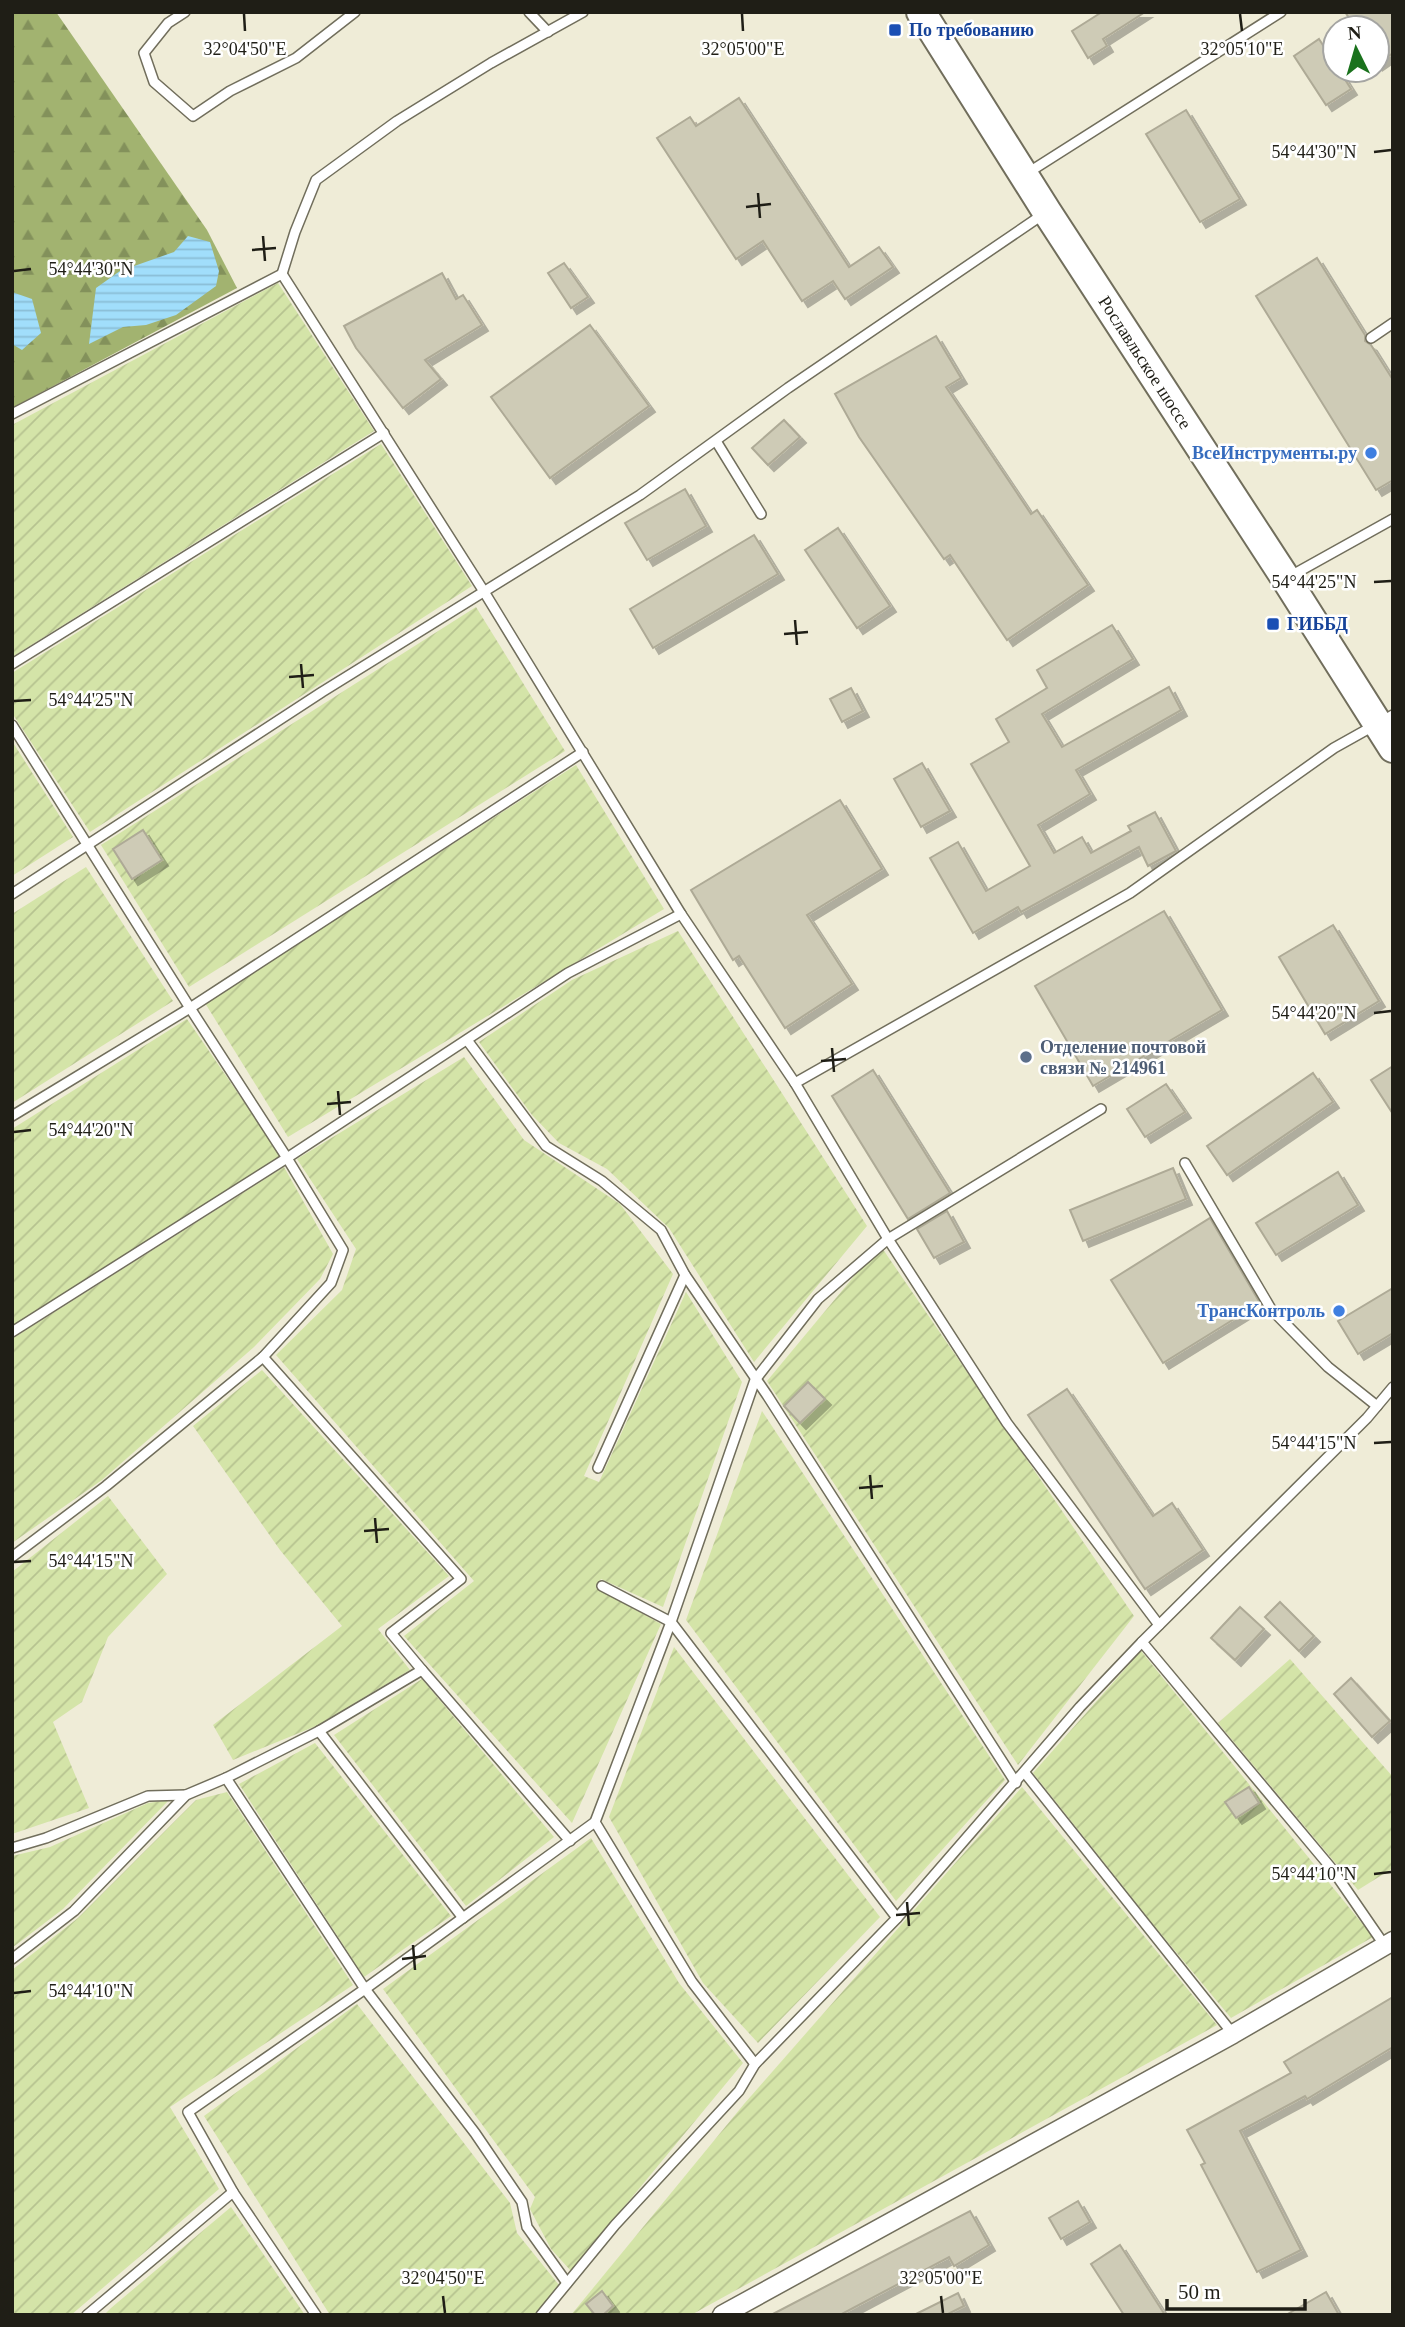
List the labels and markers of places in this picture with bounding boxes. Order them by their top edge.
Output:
place label: По требованию [909,20,1034,40]
marker: По требованию [887,22,903,38]
place label: ВсеИнструменты.ру [1192,443,1357,463]
marker: ВсеИнструменты.ру [1363,445,1379,461]
place label: ГИББД [1287,614,1349,634]
marker: ГИББД [1265,616,1281,632]
place label: Отделение почтовой связи № 214961 [1040,1037,1206,1078]
marker: Отделение почтовой связи № 214961 [1018,1049,1034,1065]
place label: ТрансКонтроль [1197,1301,1325,1321]
marker: ТрансКонтроль [1331,1303,1347,1319]

